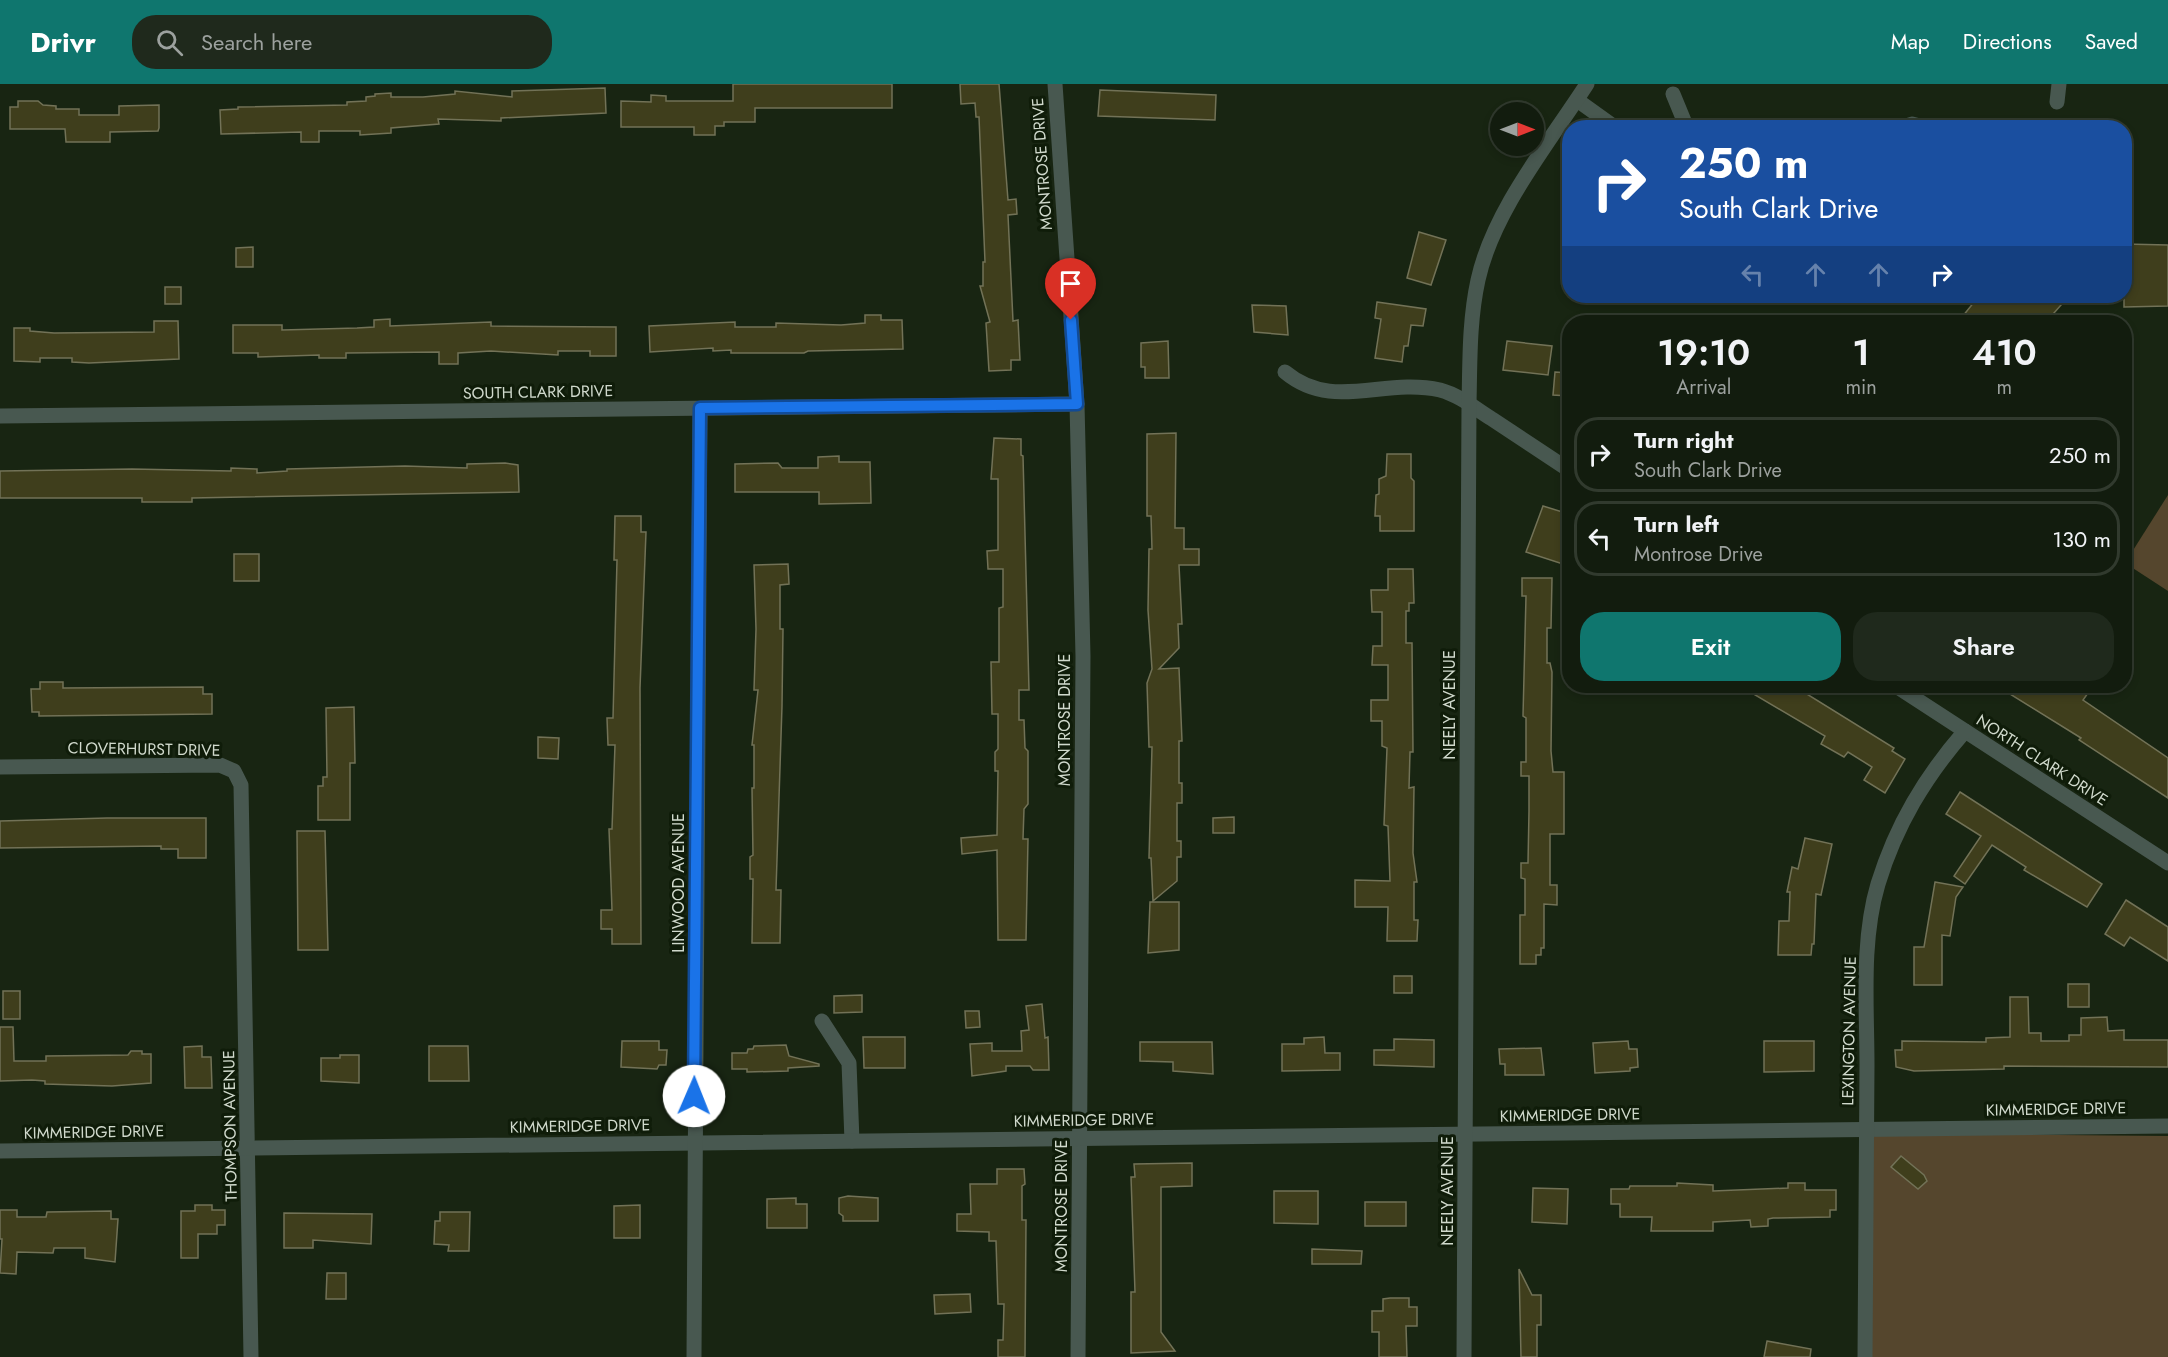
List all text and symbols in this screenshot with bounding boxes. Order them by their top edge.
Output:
search box [132,15,552,69]
text: Drivr [30,22,96,63]
icon: search [153,26,186,59]
text: Search here [201,26,312,58]
text: Map [1891,27,1930,57]
text: Directions [1963,27,2052,57]
text: Saved [2085,27,2138,57]
street label: MONTROSE DRIVE [1026,97,1058,231]
north arrow [1490,102,1544,156]
map controls [1490,102,1544,156]
text: 250 m [1679,133,1809,194]
icon: right [1580,144,1658,222]
text: South Clark Drive [1679,189,1878,228]
pin [1045,258,1096,320]
icon: left [1736,258,1769,291]
icon: ahead [1799,258,1832,291]
icon: ahead [1862,258,1895,291]
icon: right [1925,258,1958,291]
icon: arrive [1054,267,1087,300]
text: 19:10 [1657,326,1750,378]
text: 1 [1852,326,1870,378]
text: 410 [1972,326,2037,378]
text: Arrival [1676,373,1731,402]
text: min [1845,373,1877,402]
text: m [1997,373,2012,402]
street label: SOUTH CLARK DRIVE [463,379,613,405]
text: Turn right [1634,424,1734,456]
icon: right [1583,438,1616,471]
text: 250 m [2049,439,2111,471]
text: South Clark Drive [1634,456,1782,485]
text: Turn left [1634,508,1719,540]
icon: left [1583,522,1616,555]
text: 130 m [2052,523,2111,555]
text: Montrose Drive [1634,540,1763,569]
button: Exit [1580,612,1841,681]
button: Share [1853,612,2114,681]
street label: NEELY AVENUE [1438,650,1461,760]
street label: MONTROSE DRIVE [1053,654,1076,786]
street label: NORTH CLARK DRIVE [1972,709,2112,811]
street label: CLOVERHURST DRIVE [67,736,221,762]
street label: LINWOOD AVENUE [667,813,690,953]
street label: LEXINGTON AVENUE [1836,956,1862,1106]
street label: THOMPSON AVENUE [217,1050,243,1202]
position arrow [662,1064,726,1128]
street label: KIMMERIDGE DRIVE [1986,1096,2126,1122]
street label: KIMMERIDGE DRIVE [1500,1102,1640,1128]
street label: KIMMERIDGE DRIVE [1014,1107,1154,1133]
street label: KIMMERIDGE DRIVE [510,1113,650,1139]
street label: KIMMERIDGE DRIVE [24,1119,164,1145]
street label: NEELY AVENUE [1436,1136,1459,1246]
street label: MONTROSE DRIVE [1050,1140,1073,1272]

